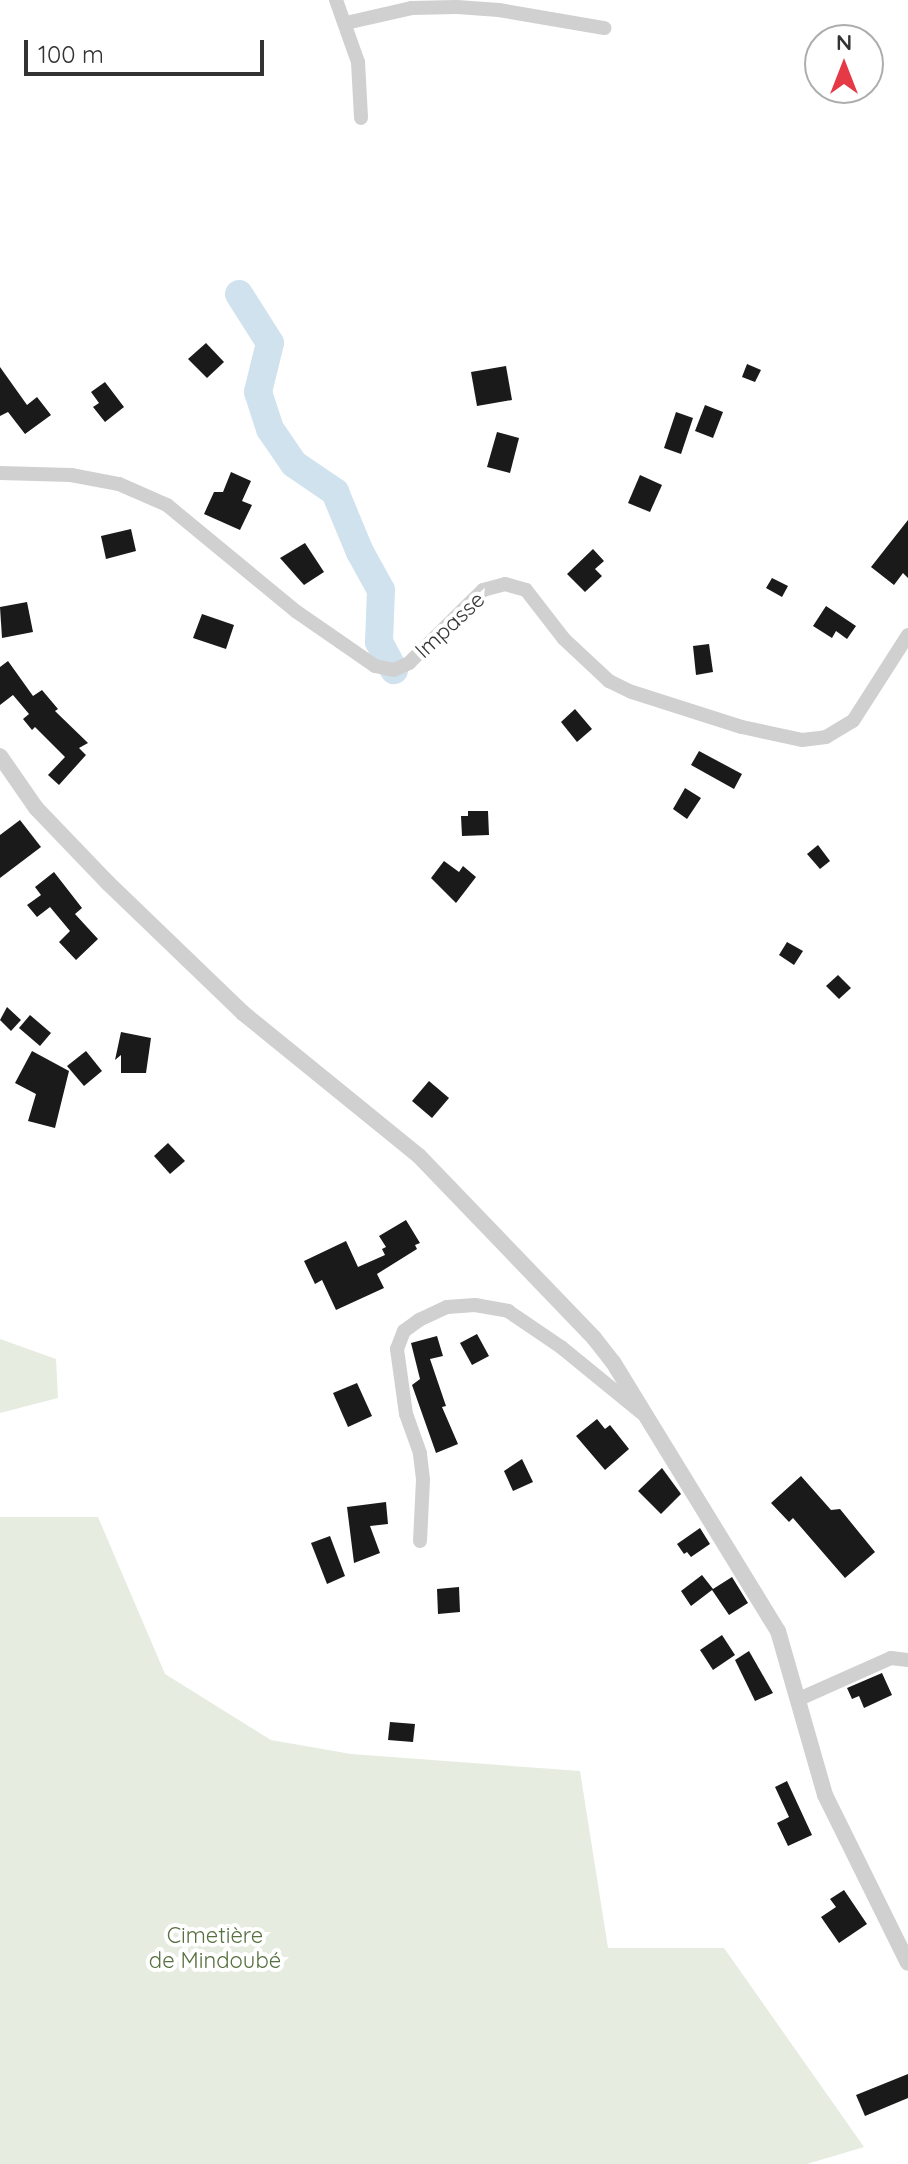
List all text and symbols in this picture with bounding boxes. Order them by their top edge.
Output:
scale bar [28,24,268,74]
north arrow [804,24,884,104]
text: N [836,28,852,56]
text: 100 m [38,39,104,69]
street label: Impasse [410,586,490,664]
park label: Cimetière de Mindoubé [149,1922,281,1974]

